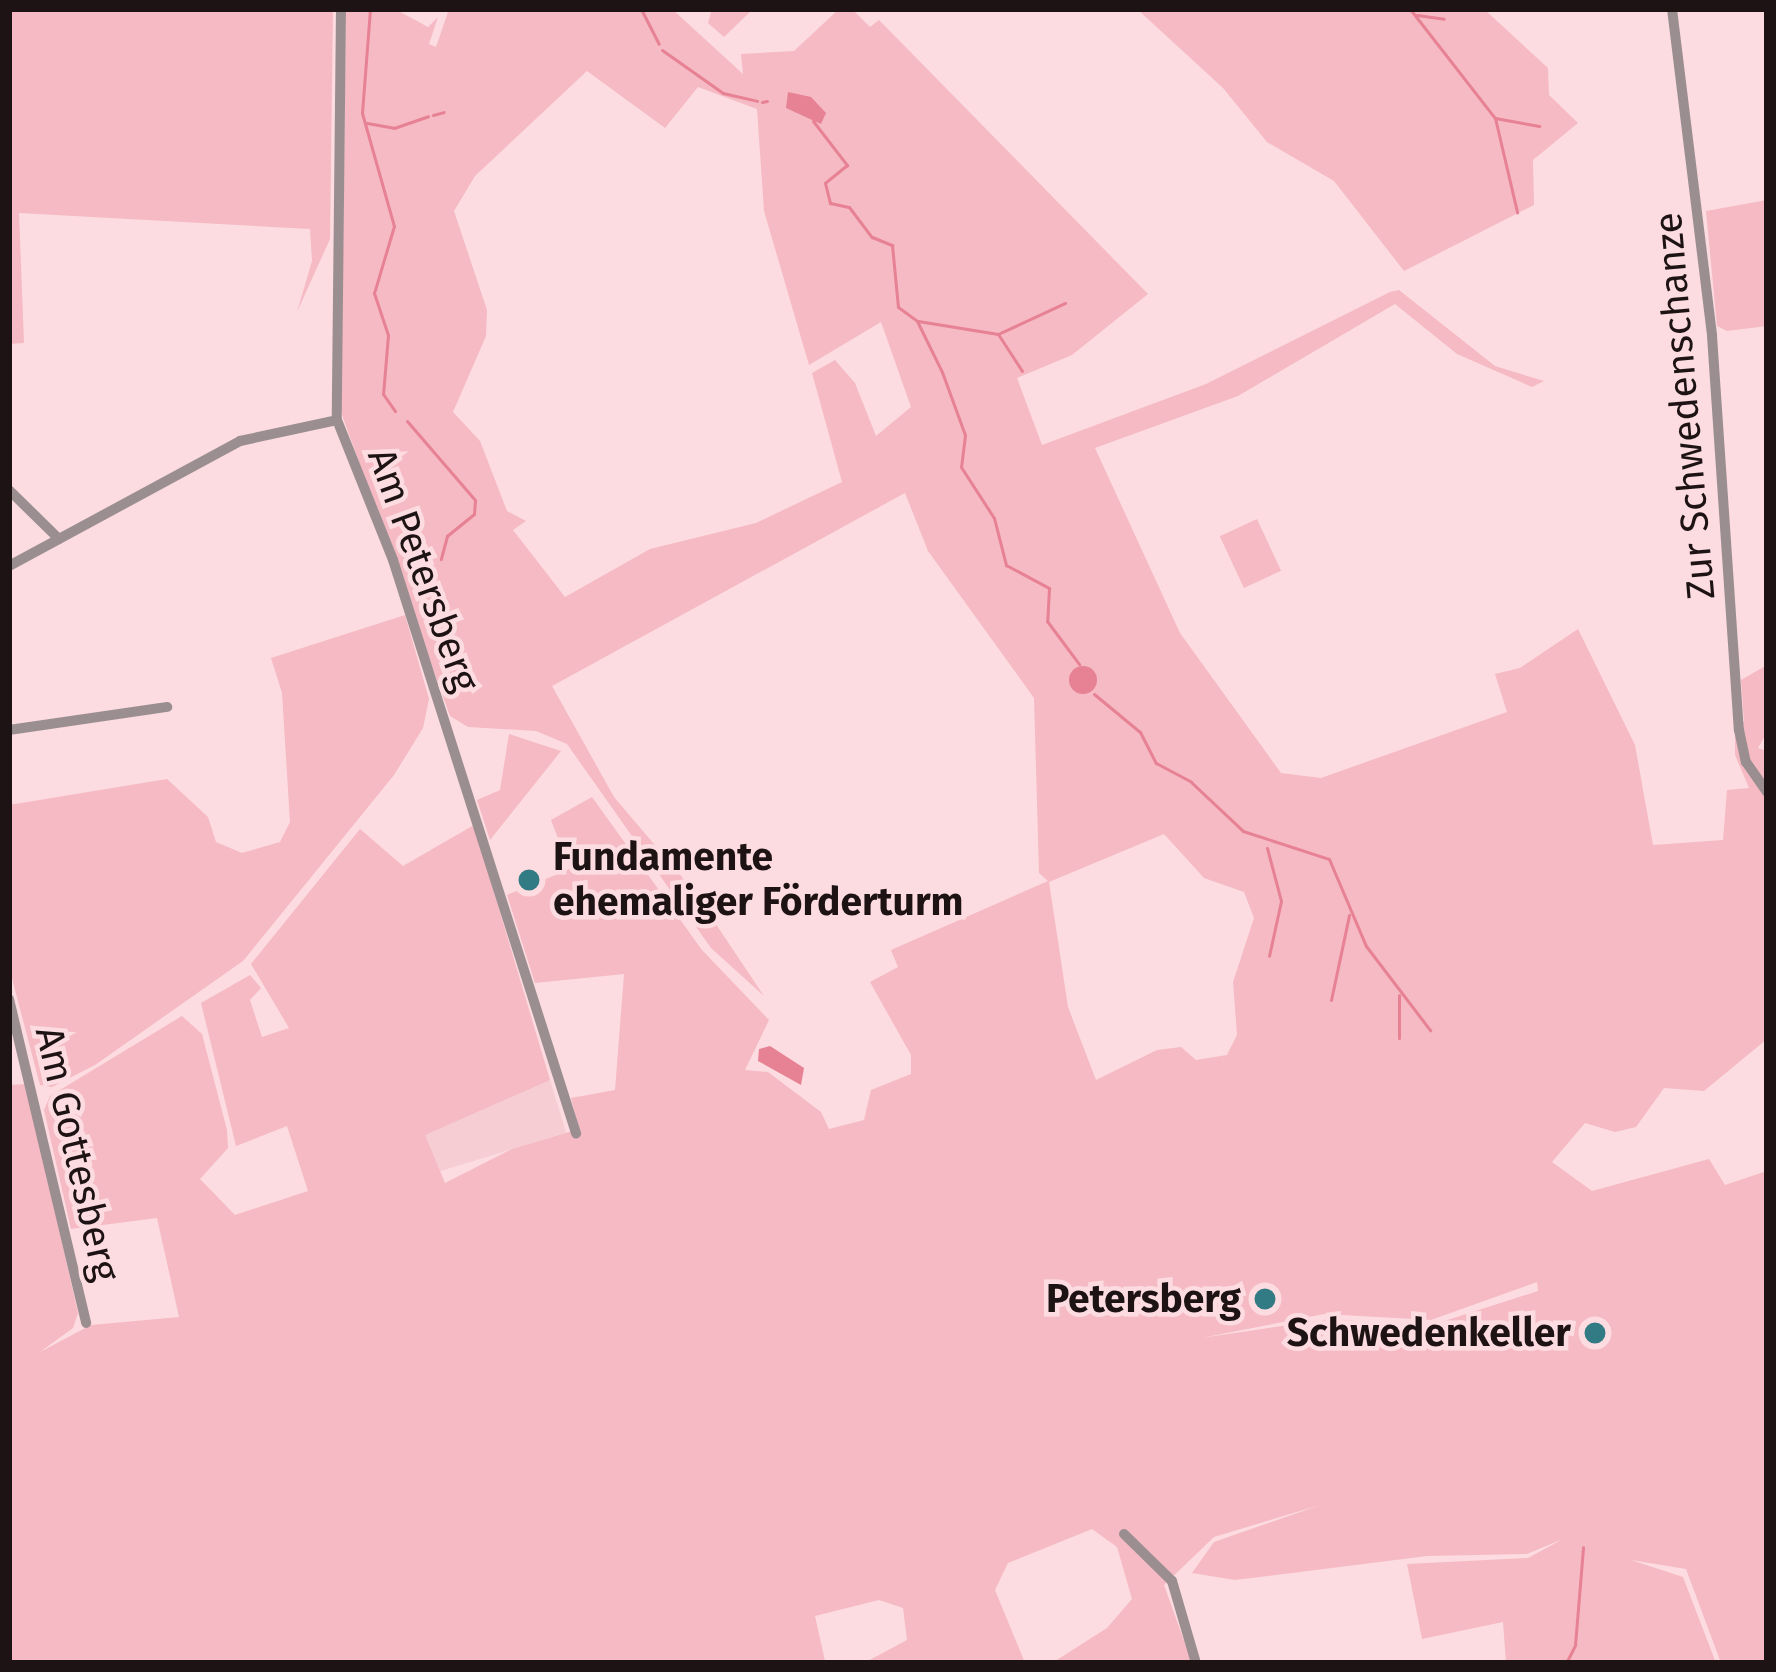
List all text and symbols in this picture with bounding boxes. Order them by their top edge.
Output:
street label: Zur Schwedenschanze [1645,210,1725,602]
street label: Am Petersberg [357,442,489,698]
place label: Fundamente ehemaliger Förderturm [553,835,964,926]
marker: Fundamente ehemaliger Förderturm [516,867,542,893]
street label: Am Gottesberg [25,1022,129,1286]
place label: Petersberg [1046,1276,1241,1322]
marker: Petersberg [1252,1286,1278,1312]
place label: Schwedenkeller [1287,1310,1571,1356]
marker: Schwedenkeller [1582,1320,1608,1346]

